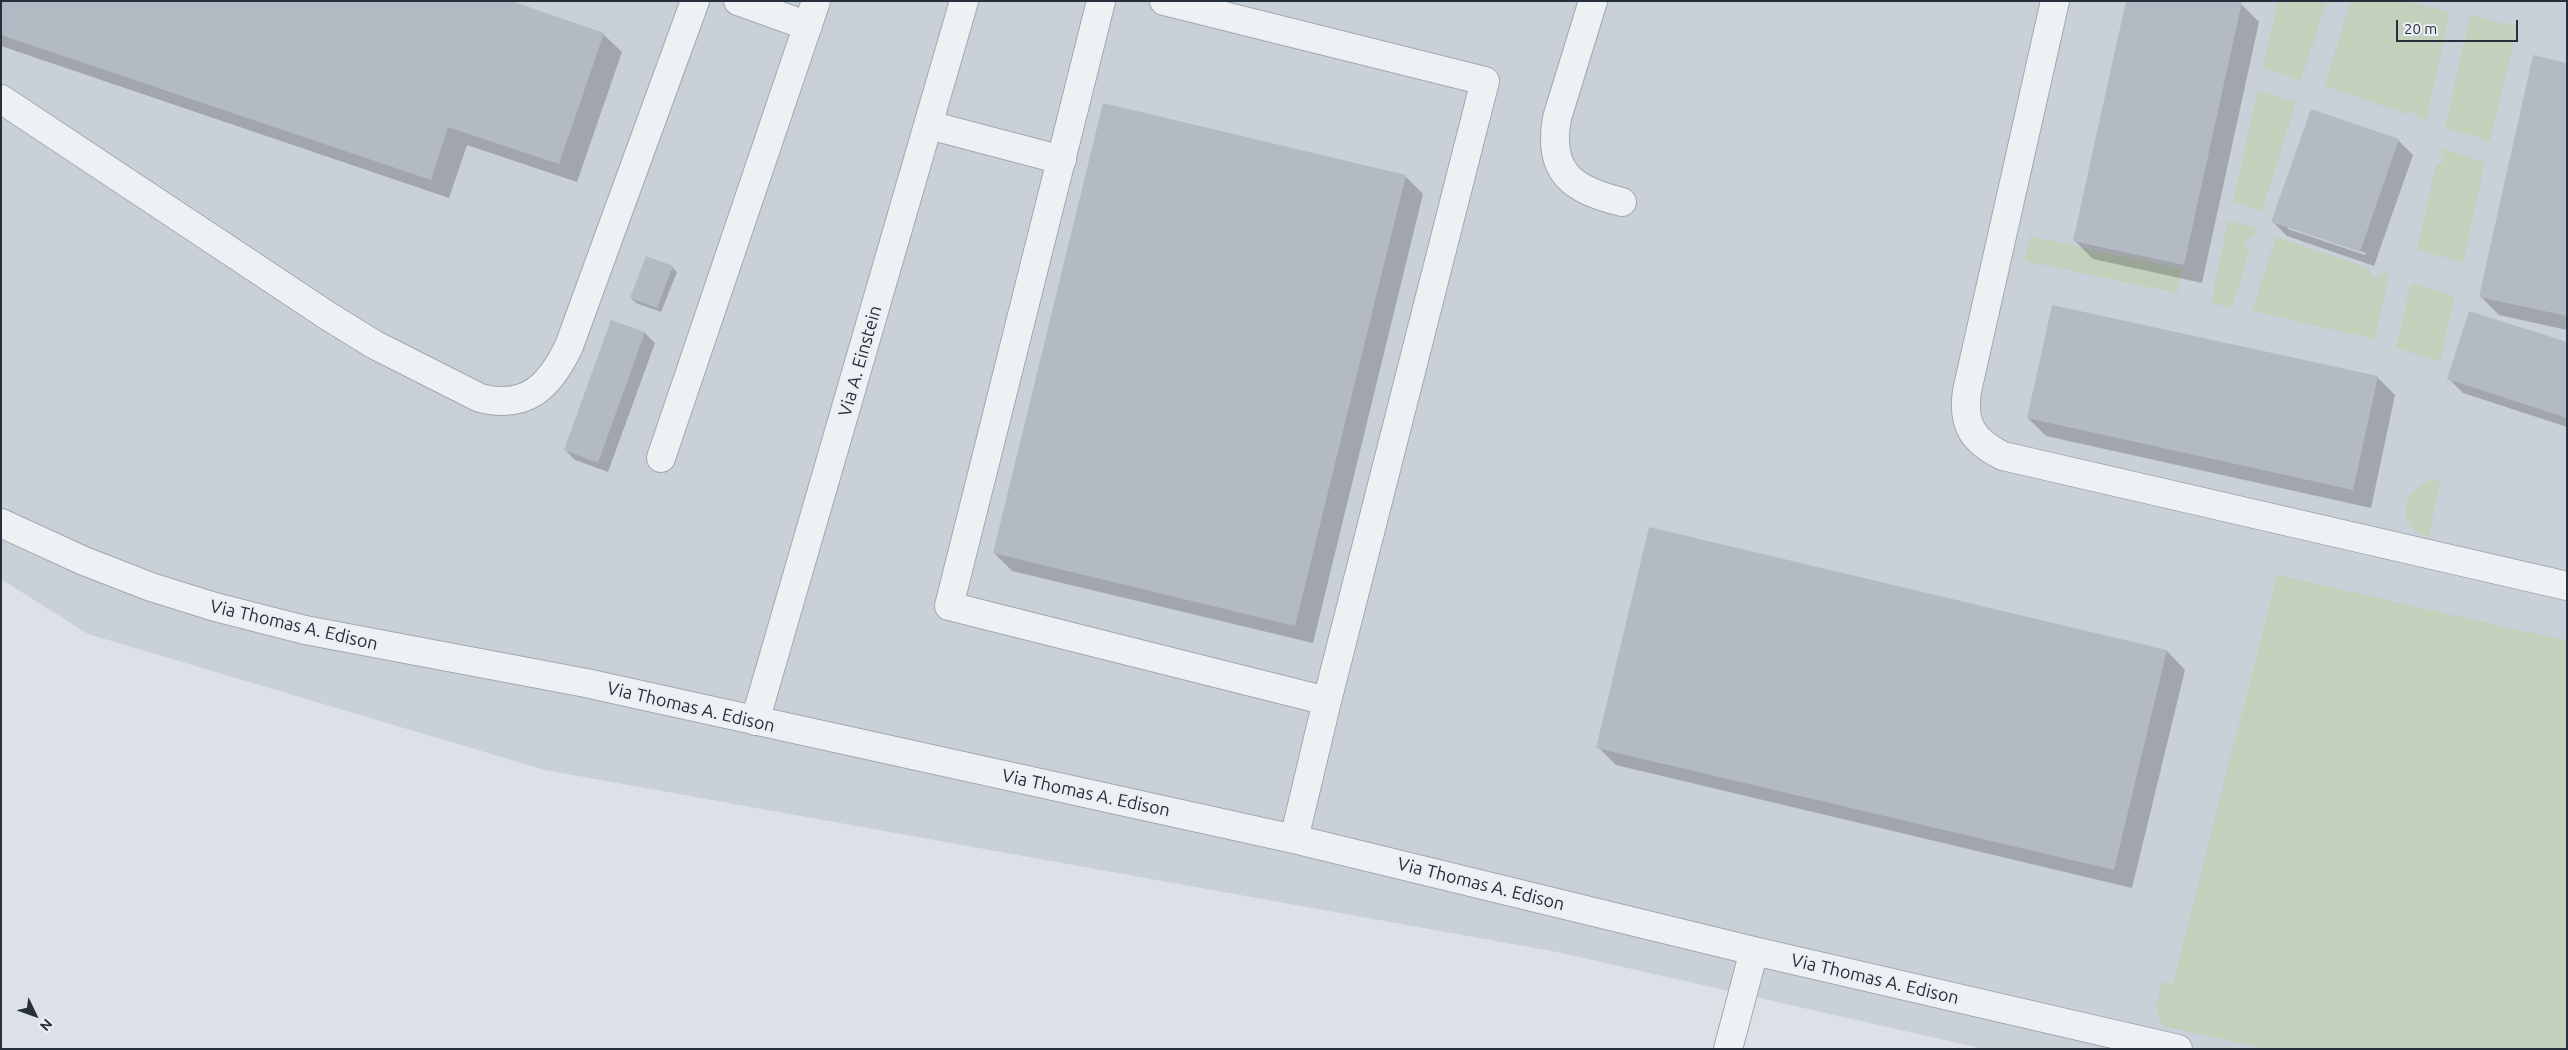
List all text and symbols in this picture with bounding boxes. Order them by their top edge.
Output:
scale bar [2398,10,2520,42]
text: 20 m [2404,20,2437,37]
street label: Via A. Einstein [834,303,886,419]
street label: Via Thomas A. Edison [208,595,380,655]
street label: Via Thomas A. Edison [605,677,777,737]
street label: Via Thomas A. Edison [1000,765,1172,821]
street label: Via Thomas A. Edison [1395,853,1567,915]
street label: Via Thomas A. Edison [1789,949,1961,1009]
north arrow [10,990,60,1040]
text: N [37,1016,56,1034]

